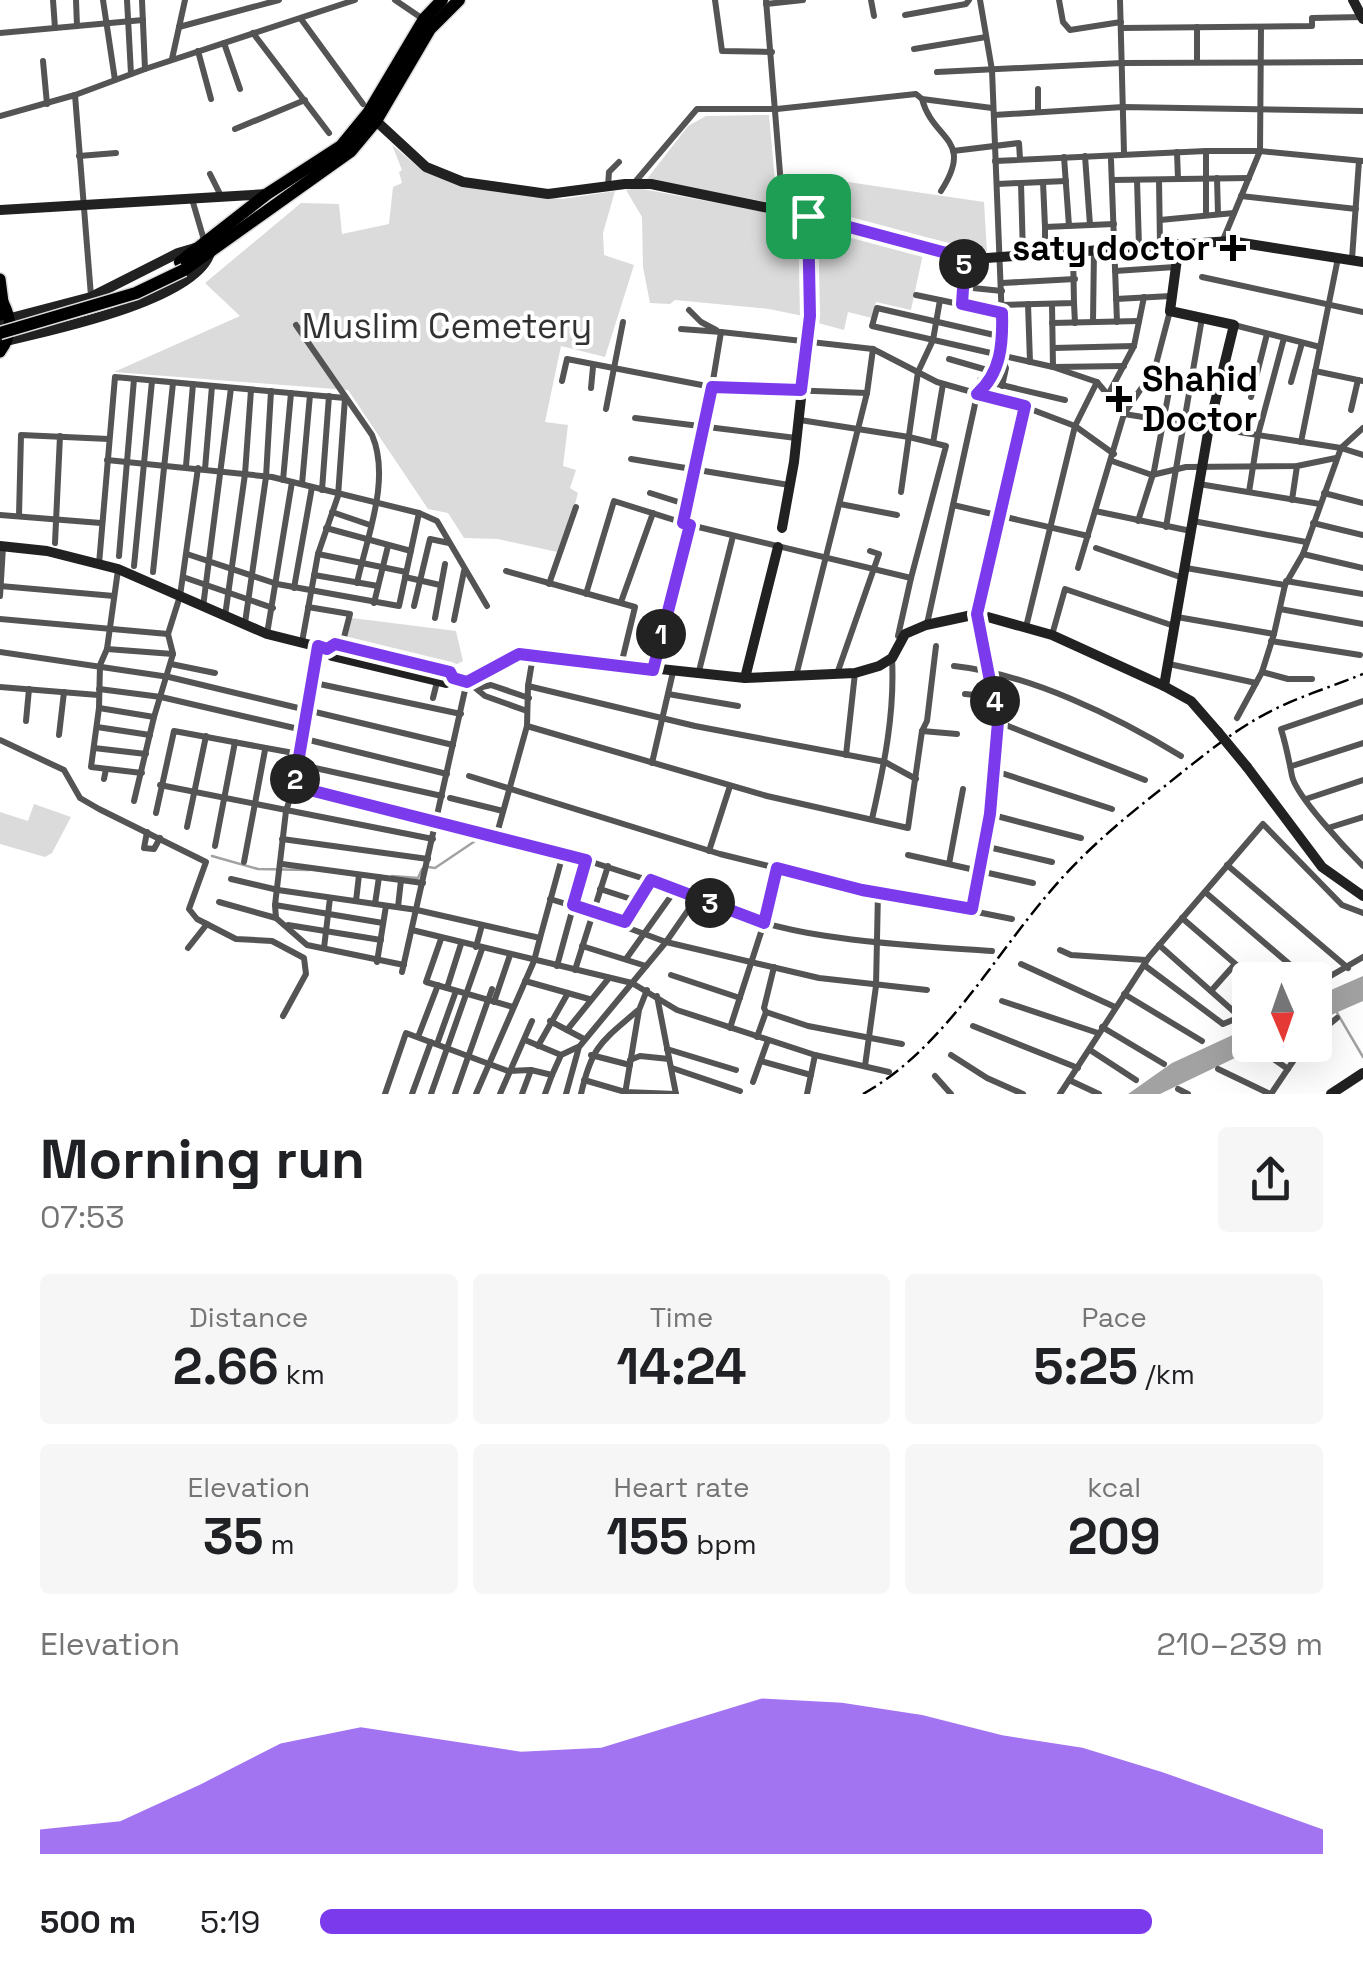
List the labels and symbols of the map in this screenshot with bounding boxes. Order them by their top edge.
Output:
pin [766,174,851,259]
place label: saty doctor [1012,226,1210,270]
marker: saty doctor [1220,235,1246,261]
pin: 5 [939,239,989,289]
park label: Muslim Cemetery [302,304,592,348]
place label: Shahid Doctor [1142,357,1258,441]
marker: Shahid Doctor [1106,386,1132,412]
pin: 1 [636,609,686,659]
pin: 4 [970,676,1020,726]
pin: 2 [270,754,320,804]
pin: 3 [685,878,735,928]
north arrow [1232,962,1332,1062]

